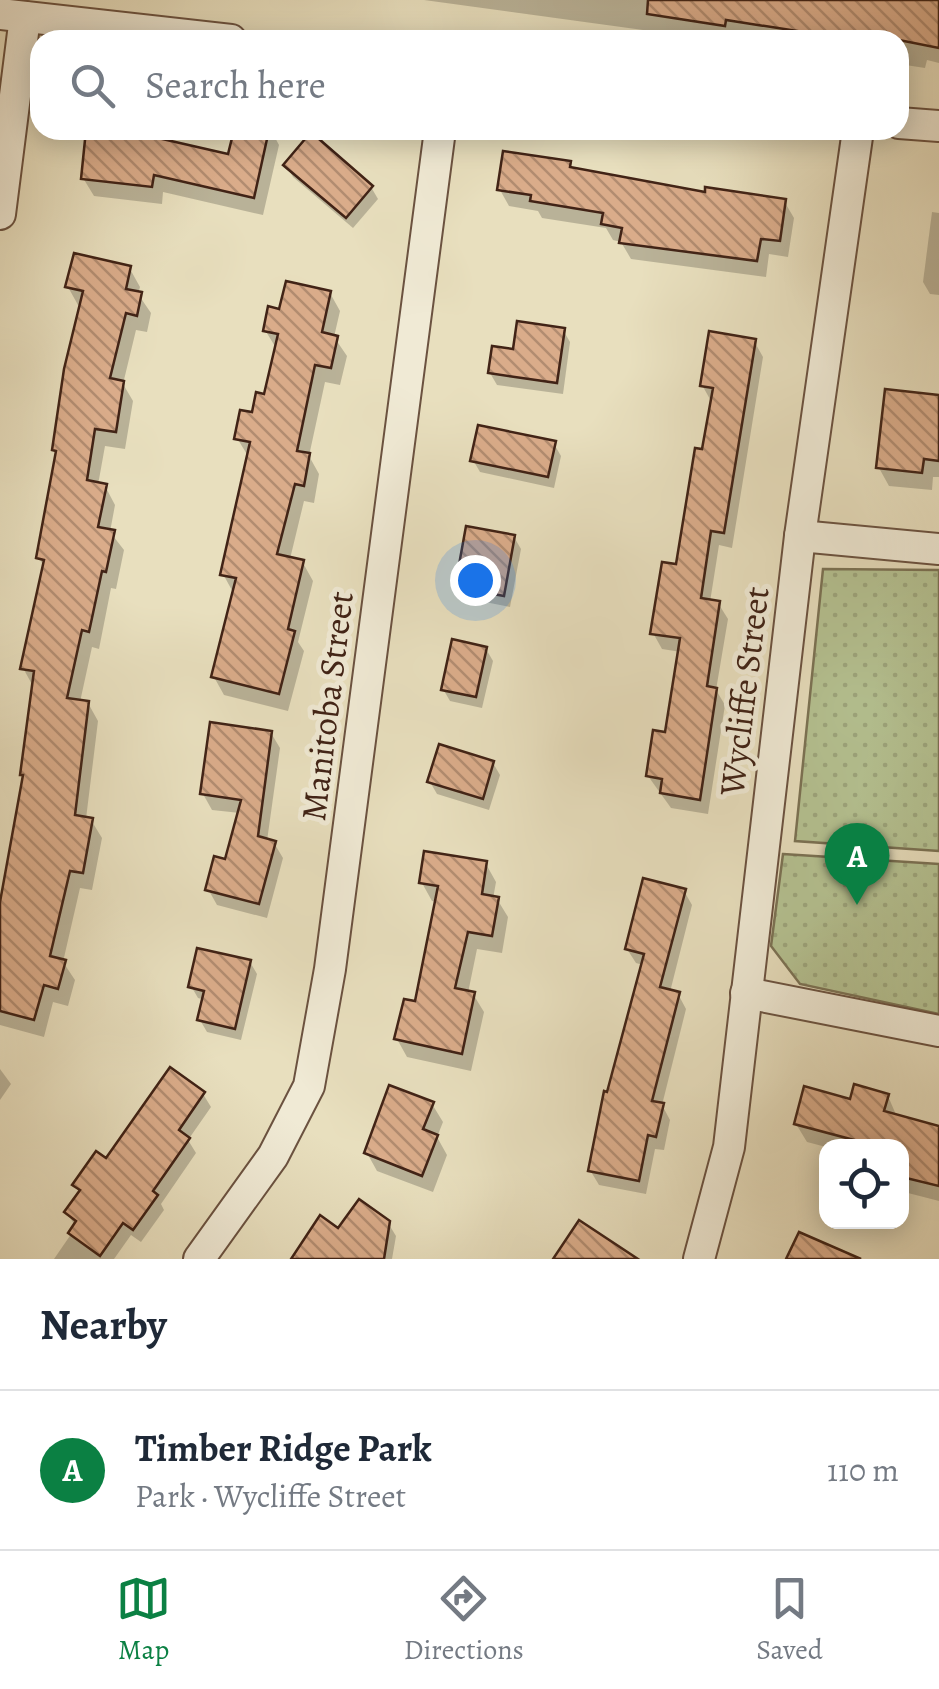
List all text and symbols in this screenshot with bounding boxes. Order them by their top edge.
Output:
search box [30,30,909,140]
icon: search [65,58,120,113]
text: Search here [145,59,326,111]
your location [450,555,501,606]
street label: Wycliffe Street [707,584,781,799]
street label: Manitoba Street [289,589,365,823]
pin: A [824,822,890,905]
map controls [819,1139,909,1229]
button: locate [819,1139,909,1229]
text: Nearby [40,1296,167,1353]
text: Timber Ridge Park [135,1422,432,1474]
text: A [62,1448,83,1492]
text: 110 m [827,1448,899,1492]
text: Park · Wycliffe Street [135,1474,406,1518]
tab: Map [116,1571,171,1669]
tab: Directions [404,1571,524,1669]
tab: Saved [756,1571,823,1669]

